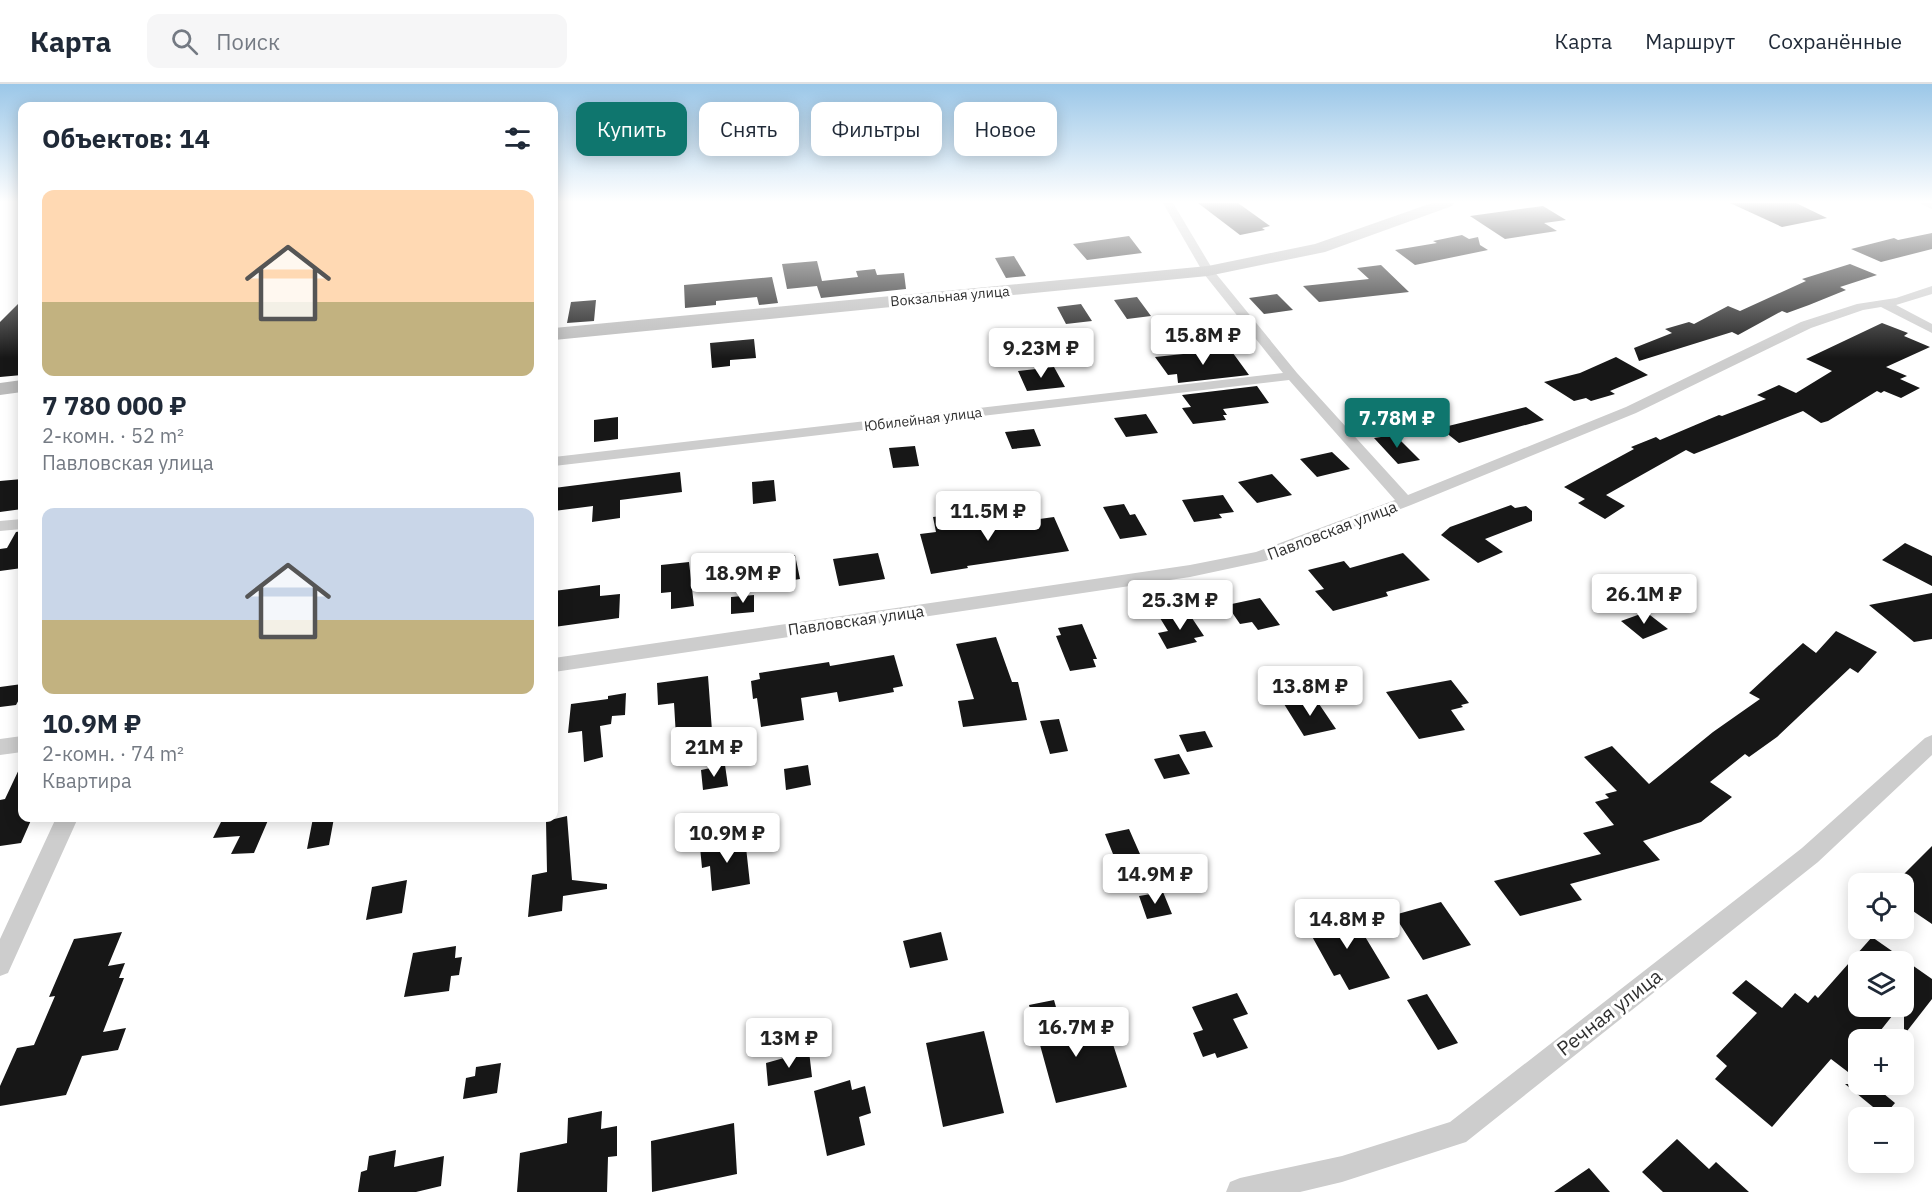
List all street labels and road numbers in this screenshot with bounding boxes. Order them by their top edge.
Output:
street label: Вокзальная улица [890,282,1011,310]
street label: Юбилейная улица [863,403,984,435]
street label: Павловская улица [1264,496,1400,564]
street label: Павловская улица [787,600,926,639]
street label: Речная улица [1551,962,1667,1062]

